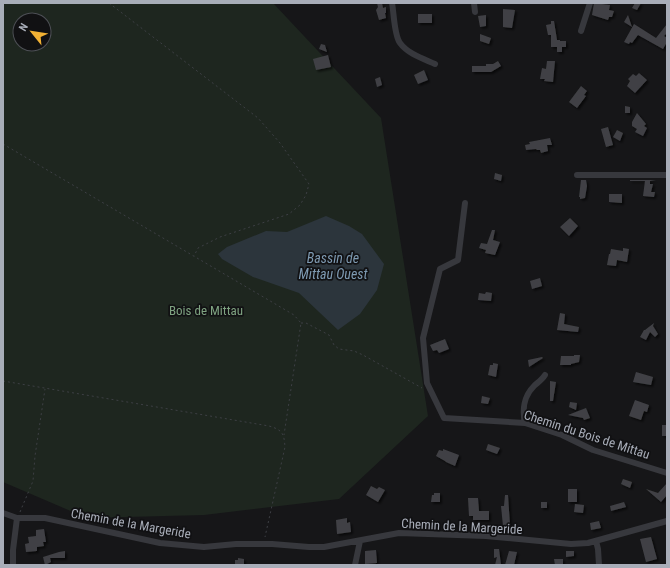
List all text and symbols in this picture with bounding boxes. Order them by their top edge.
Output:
north arrow [12,12,52,52]
text: N [16,21,31,33]
water label: Bassin de Mittau Ouest [299,250,368,282]
park label: Bois de Mittau [169,303,243,318]
street label: Chemin du Bois de Mittau [522,407,652,462]
street label: Chemin de la Margeride [70,506,192,541]
street label: Chemin de la Margeride [401,516,523,537]

